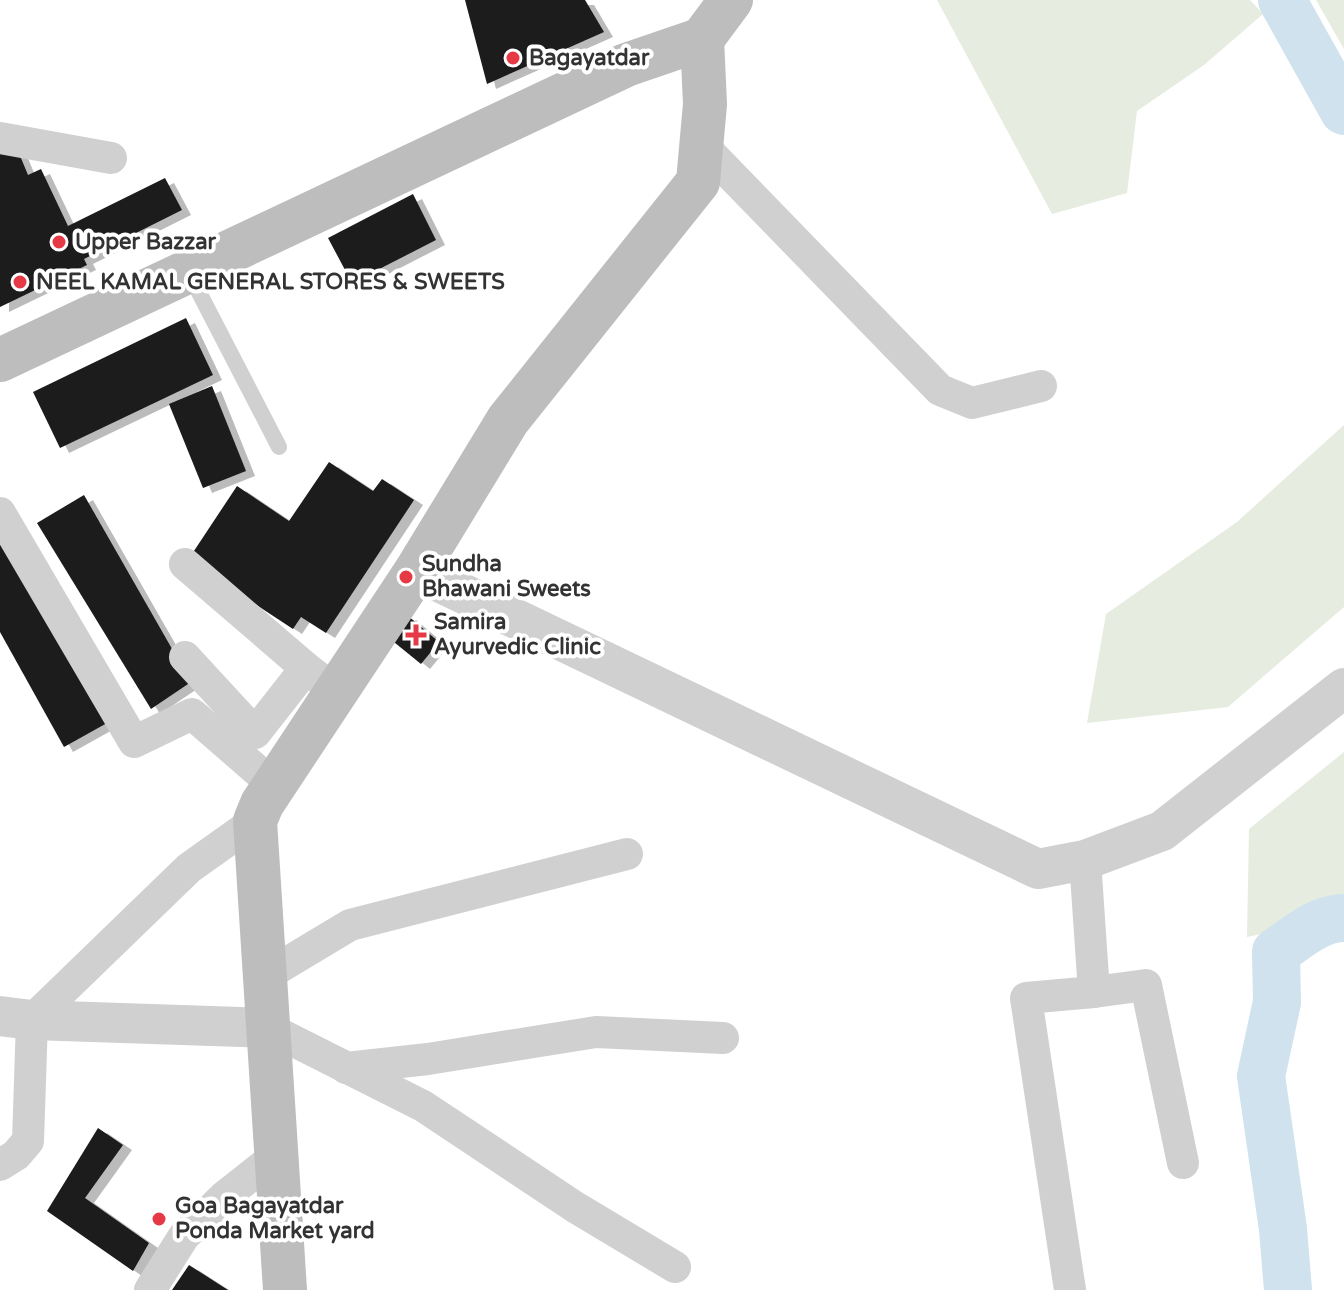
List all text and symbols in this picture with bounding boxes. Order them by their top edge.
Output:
place label: Bagayatdar [529,45,650,71]
marker: Bagayatdar [504,49,522,67]
place label: Upper Bazzar [75,229,217,255]
marker: Upper Bazzar [50,233,68,251]
place label: NEEL KAMAL GENERAL STORES & SWEETS [36,269,505,295]
marker: NEEL KAMAL GENERAL STORES & SWEETS [11,273,29,291]
place label: Sundha Bhawani Sweets [422,551,591,602]
marker: Sundha Bhawani Sweets [397,568,415,586]
place label: Samira Ayurvedic Clinic [434,609,601,660]
marker: Samira Ayurvedic Clinic [405,624,427,646]
place label: Goa Bagayatdar Ponda Market yard [175,1193,375,1244]
marker: Goa Bagayatdar Ponda Market yard [150,1210,168,1228]

